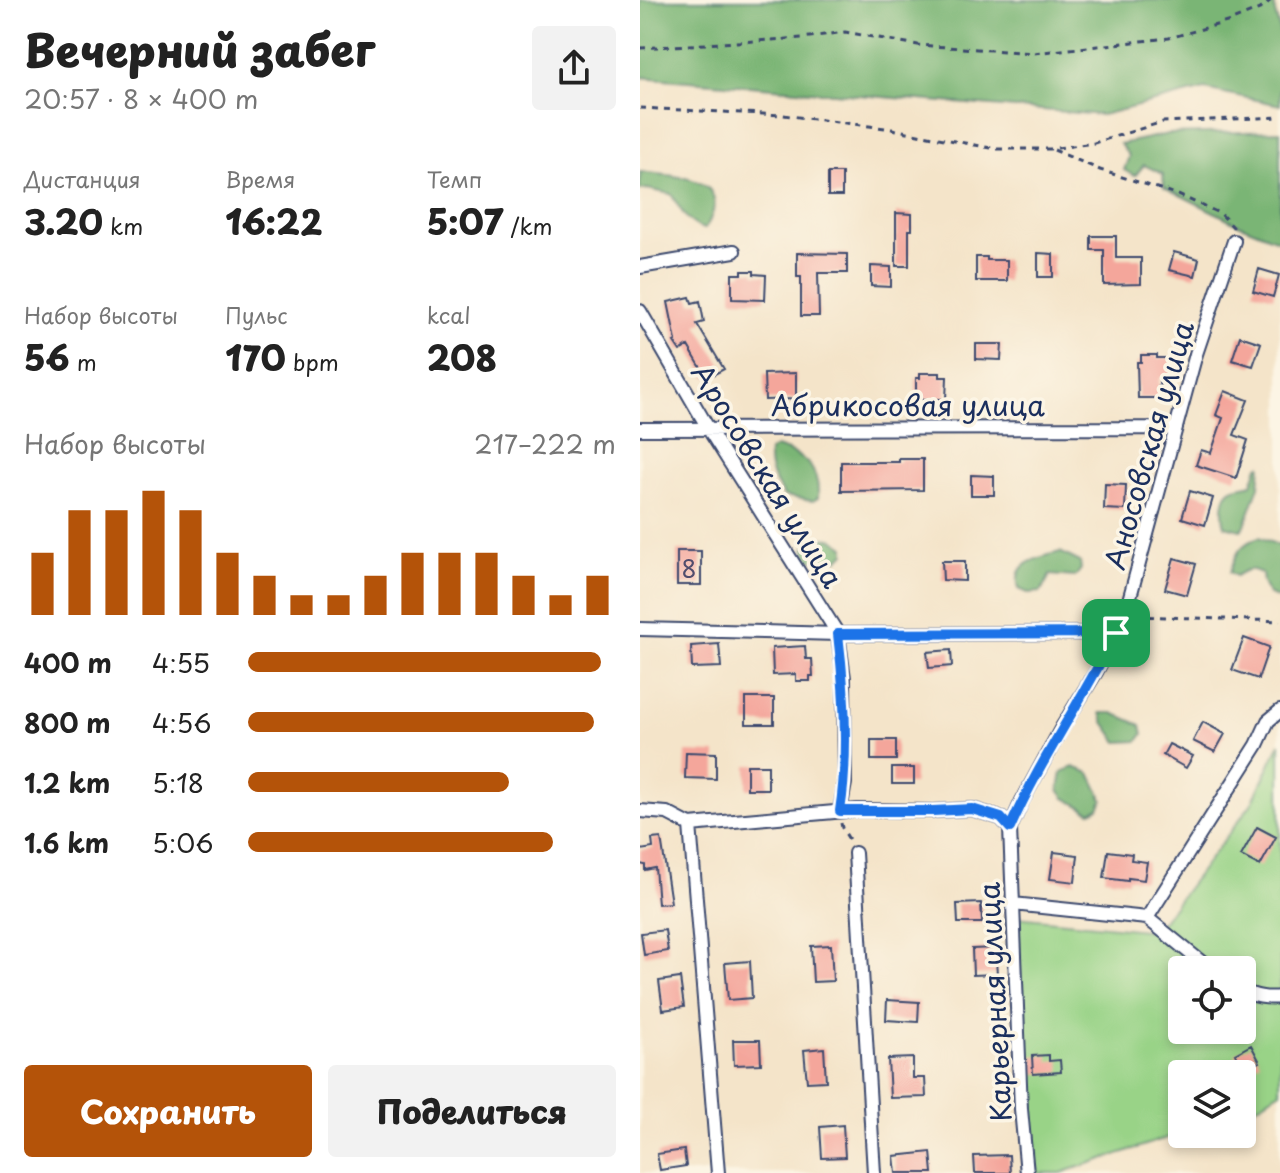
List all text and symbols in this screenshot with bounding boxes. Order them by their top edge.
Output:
text: Вечерний забег [24,16,375,82]
button: share [532,26,616,110]
text: 20:57 · 8 × 400 m [24,79,259,118]
text: Дистанция [24,162,141,195]
text: Время [225,162,296,195]
text: Темп [427,162,482,195]
text: 3.20 [24,195,103,247]
text: 16:22 [225,195,322,247]
text: 5:07 [427,195,503,247]
text: km [103,209,143,242]
text: /km [503,209,553,242]
text: Набор высоты [24,298,178,331]
text: Пульс [225,298,288,331]
text: kcal [427,298,471,331]
street label: Аносовская улица [1092,315,1204,574]
text: 56 [24,331,70,383]
text: 170 [225,331,286,383]
text: 208 [427,331,497,383]
text: m [70,345,97,378]
text: bpm [286,345,339,378]
street label: Аросовская улица [681,354,855,596]
street label: Абрикосовая улица [771,383,1045,426]
text: Набор высоты [24,424,206,463]
text: 217–222 m [474,424,616,463]
house number: 8 [682,550,697,586]
pin [1082,599,1150,667]
icon: arrive [1094,611,1138,655]
text: 400 m [24,643,112,682]
text: 4:55 [152,643,210,682]
text: 800 m [24,703,111,742]
text: 4:56 [152,703,211,742]
text: 1.2 km [24,763,110,802]
text: 5:18 [152,763,204,802]
text: 1.6 km [24,823,109,862]
text: 5:06 [152,823,213,862]
street label: Карьерная улица [966,881,1022,1123]
map controls [1168,956,1256,1148]
button: locate [1168,956,1256,1044]
button: layers [1168,1060,1256,1148]
button: Сохранить [24,1065,312,1157]
button: Поделиться [328,1065,616,1157]

